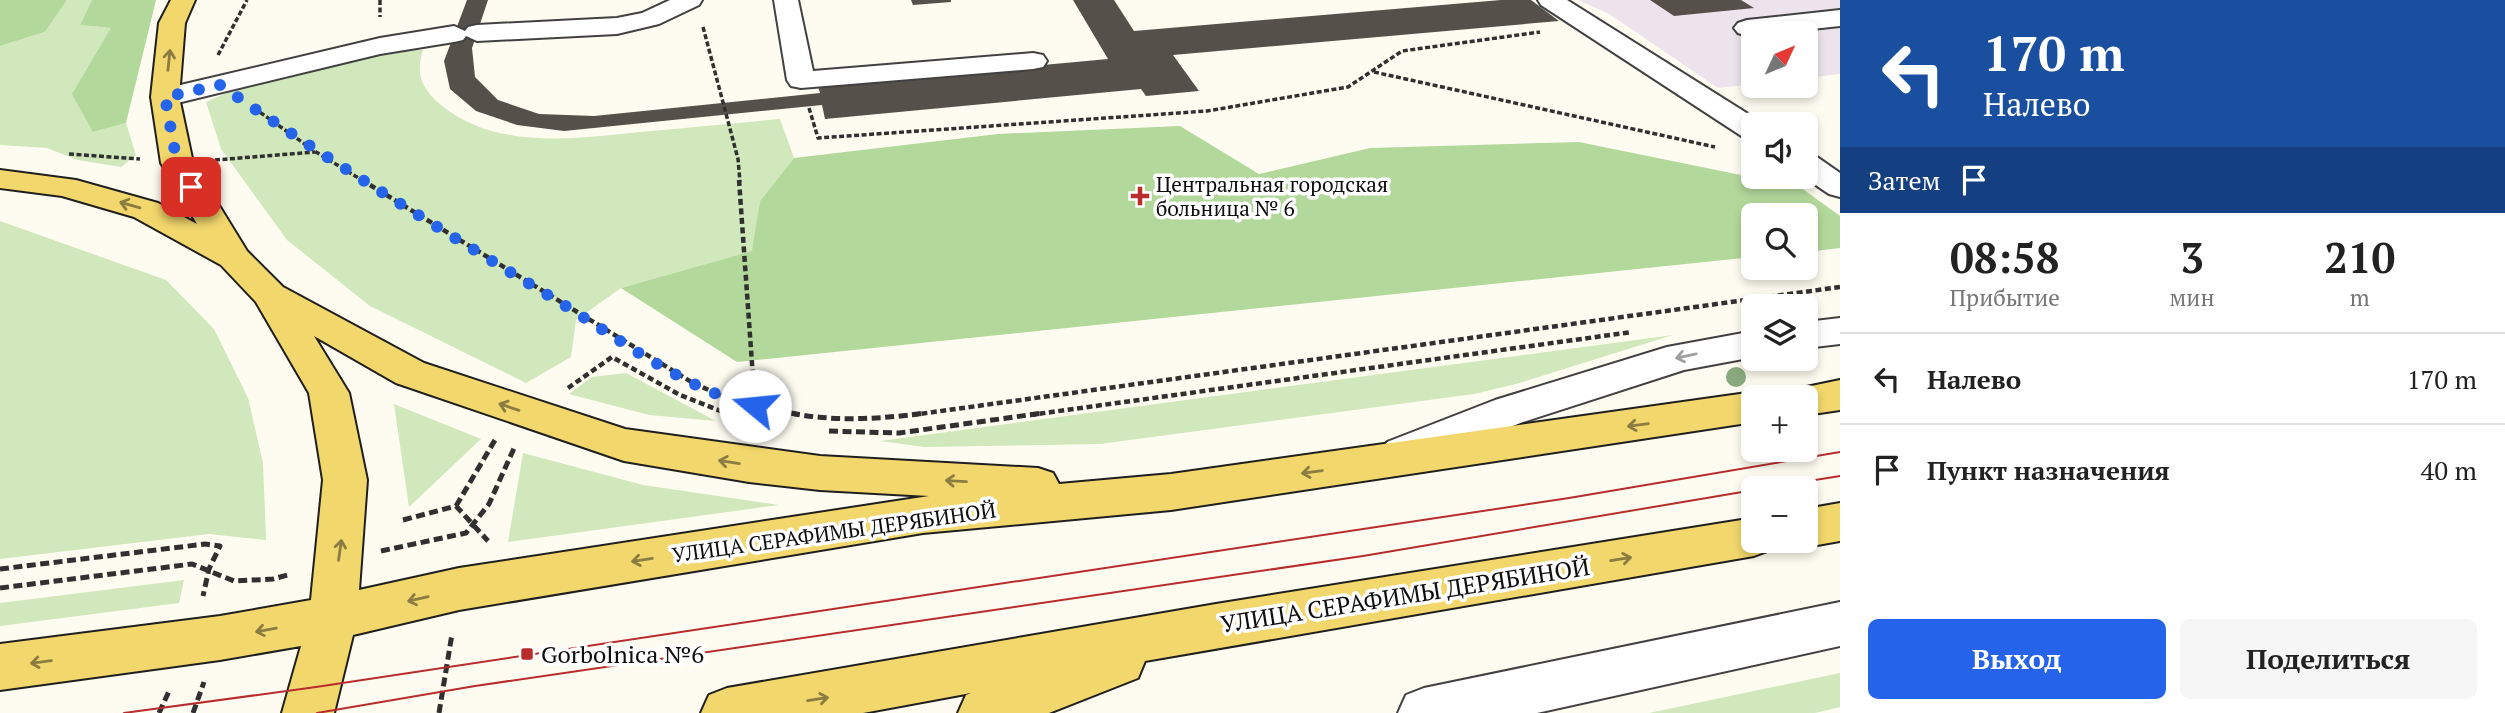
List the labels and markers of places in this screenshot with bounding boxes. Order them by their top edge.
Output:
pin [161,157,221,217]
place label: Центральная городская больница № 6 [1156,170,1388,222]
marker: Центральная городская больница № 6 [1130,186,1150,206]
place label: Gorbolnica №6 [541,638,704,670]
marker: Gorbolnica №6 [519,646,535,662]

